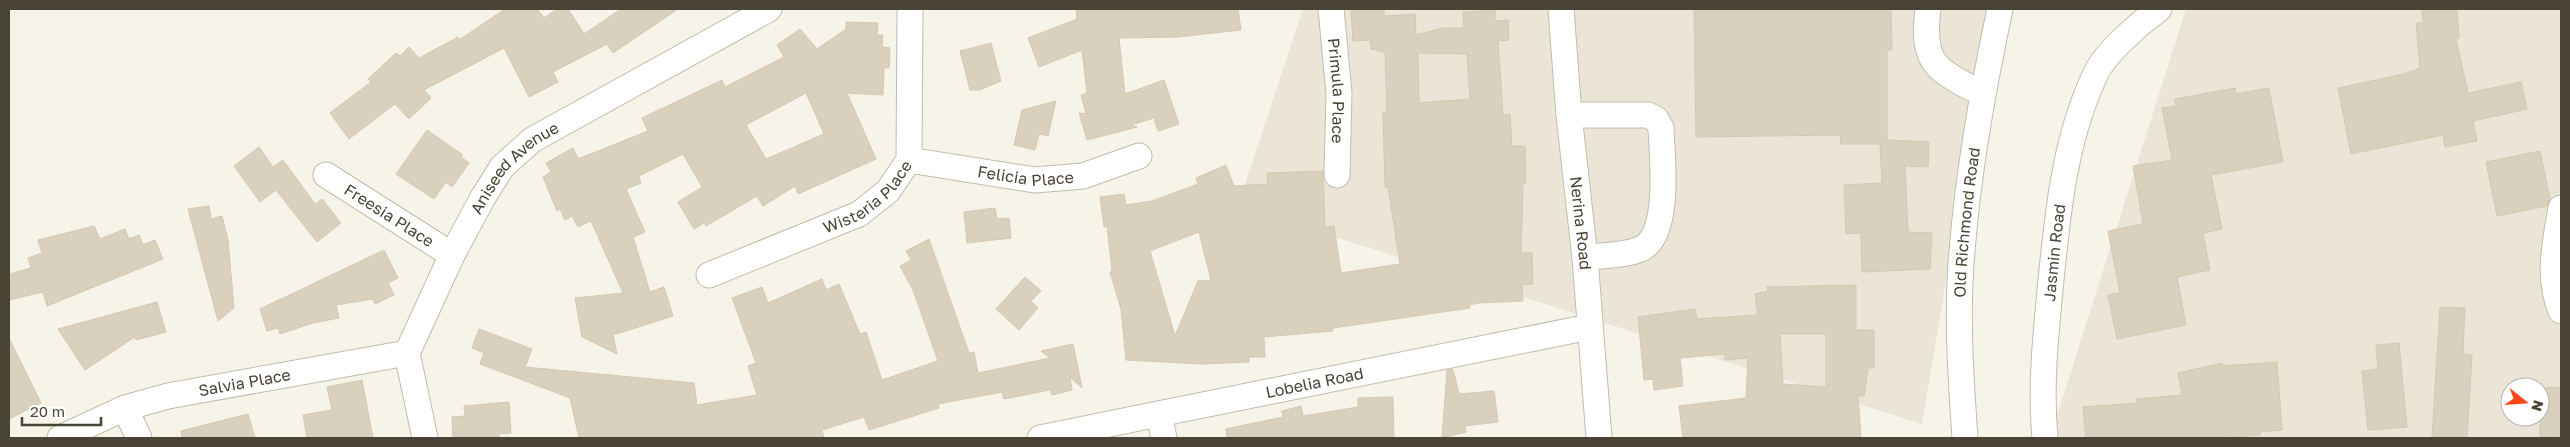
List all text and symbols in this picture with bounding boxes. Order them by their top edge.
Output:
street label: Primula Place [1324,37,1349,144]
street label: Aniseed Avenue [466,117,562,217]
street label: Old Richmond Road [1949,146,1984,298]
street label: Wisteria Place [820,156,916,238]
street label: Felicia Place [976,161,1075,190]
street label: Nerina Road [1566,175,1596,271]
street label: Freesia Place [341,179,438,251]
street label: Jasmin Road [2039,202,2070,302]
street label: Lobelia Road [1264,363,1365,402]
street label: Salvia Place [197,364,292,400]
north arrow [2500,377,2550,427]
scale bar [22,394,101,426]
text: N [2528,398,2548,414]
text: 20 m [30,402,65,420]

